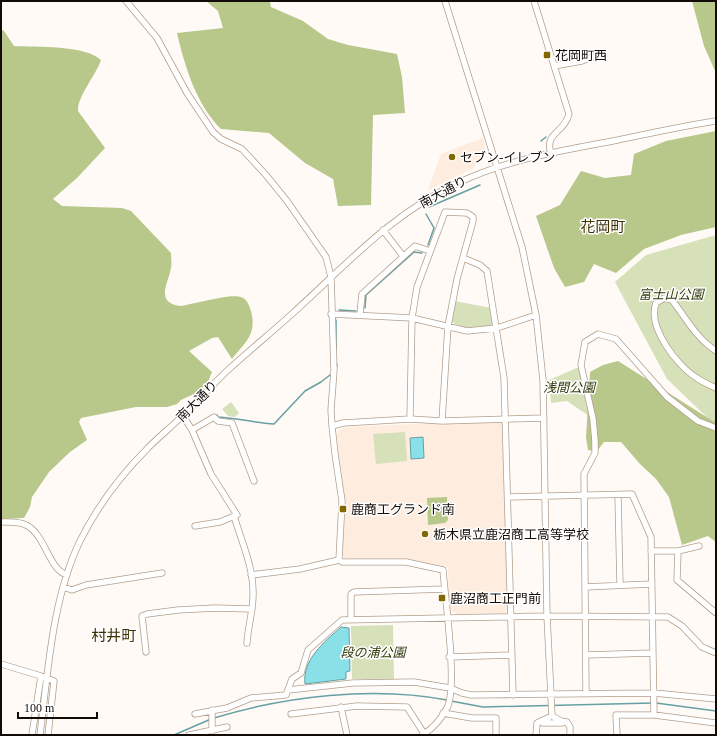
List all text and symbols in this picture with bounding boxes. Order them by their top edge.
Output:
place label: 花岡町西 [555,48,607,63]
marker: 花岡町西 [542,50,552,60]
place label: セブン-イレブン [460,150,555,165]
marker: セブン-イレブン [447,152,457,162]
street label: 南大通り [417,173,469,211]
district label: 花岡町 [580,219,626,235]
park label: 富士山公園 [638,287,705,302]
street label: 南大通り [173,377,221,425]
park label: 浅間公園 [543,380,597,395]
place label: 鹿商工グランド南 [351,502,455,517]
marker: 鹿商工グランド南 [338,504,348,514]
place label: 栃木県立鹿沼商工高等学校 [433,527,589,542]
marker: 栃木県立鹿沼商工高等学校 [420,529,430,539]
place label: 鹿沼商工正門前 [450,591,541,606]
marker: 鹿沼商工正門前 [437,593,447,603]
district label: 村井町 [91,627,137,644]
park label: 段の浦公園 [340,645,407,660]
scale bar [18,694,97,720]
text: 100 m [24,701,55,715]

